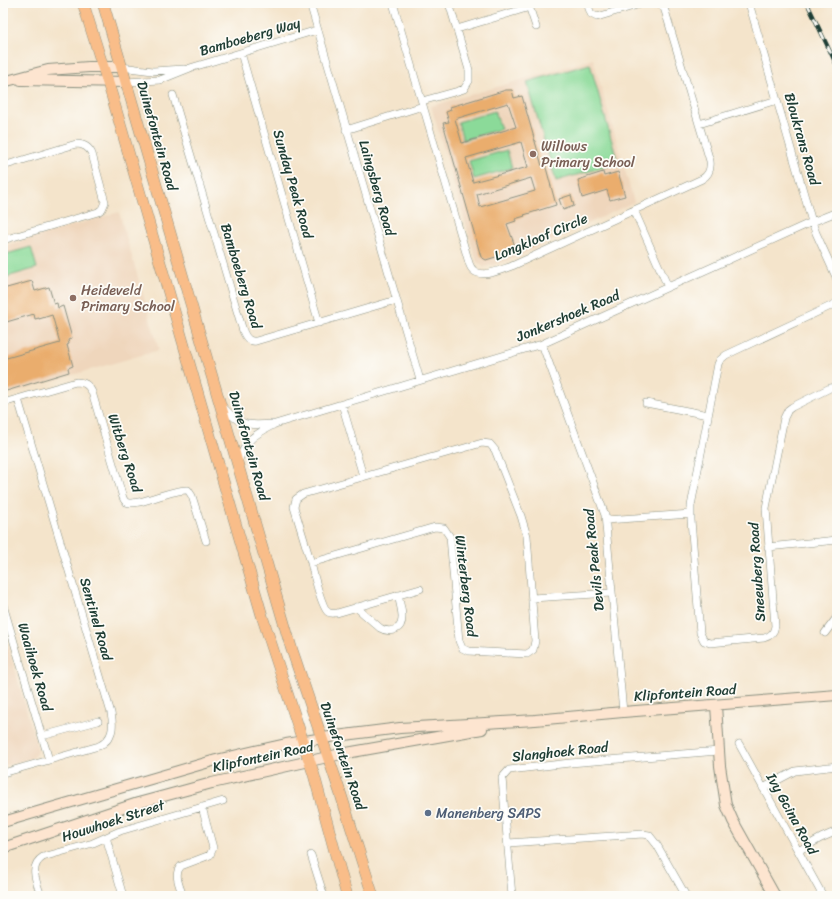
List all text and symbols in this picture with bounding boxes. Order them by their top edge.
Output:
street label: Bamboeberg Way [197,10,304,63]
street label: Duinefontein Road [129,78,185,195]
street label: Bloukrans Road [777,90,828,190]
street label: Sunday Peak Road [265,127,321,243]
place label: Willows Primary School [541,134,636,175]
street label: Laingsberg Road [351,137,403,240]
marker: Willows Primary School [528,149,538,159]
street label: Longkloof Circle [490,206,592,268]
street label: Bamboeberg Road [213,220,269,333]
place label: Heideveld Primary School [81,278,176,319]
street label: Jonkershoek Road [511,282,625,350]
marker: Heideveld Primary School [68,293,78,303]
street label: Duinefontein Road [221,388,277,505]
street label: Witberg Road [100,410,150,497]
street label: Devils Peak Road [576,506,612,612]
street label: Sneeuberg Road [741,520,773,622]
street label: Winterberg Road [447,534,485,640]
street label: Sentinel Road [72,574,120,665]
street label: Waaihoek Road [10,620,60,716]
street label: Klipfontein Road [633,677,739,709]
street label: Duinefontein Road [313,698,374,815]
street label: Klipfontein Road [210,734,317,780]
street label: Slanghoek Road [511,734,611,769]
street label: Ivy Gcina Road [759,767,826,861]
street label: Houwhoek Street [58,792,169,849]
place label: Manenberg SAPS [436,801,542,826]
marker: Manenberg SAPS [423,808,433,818]

